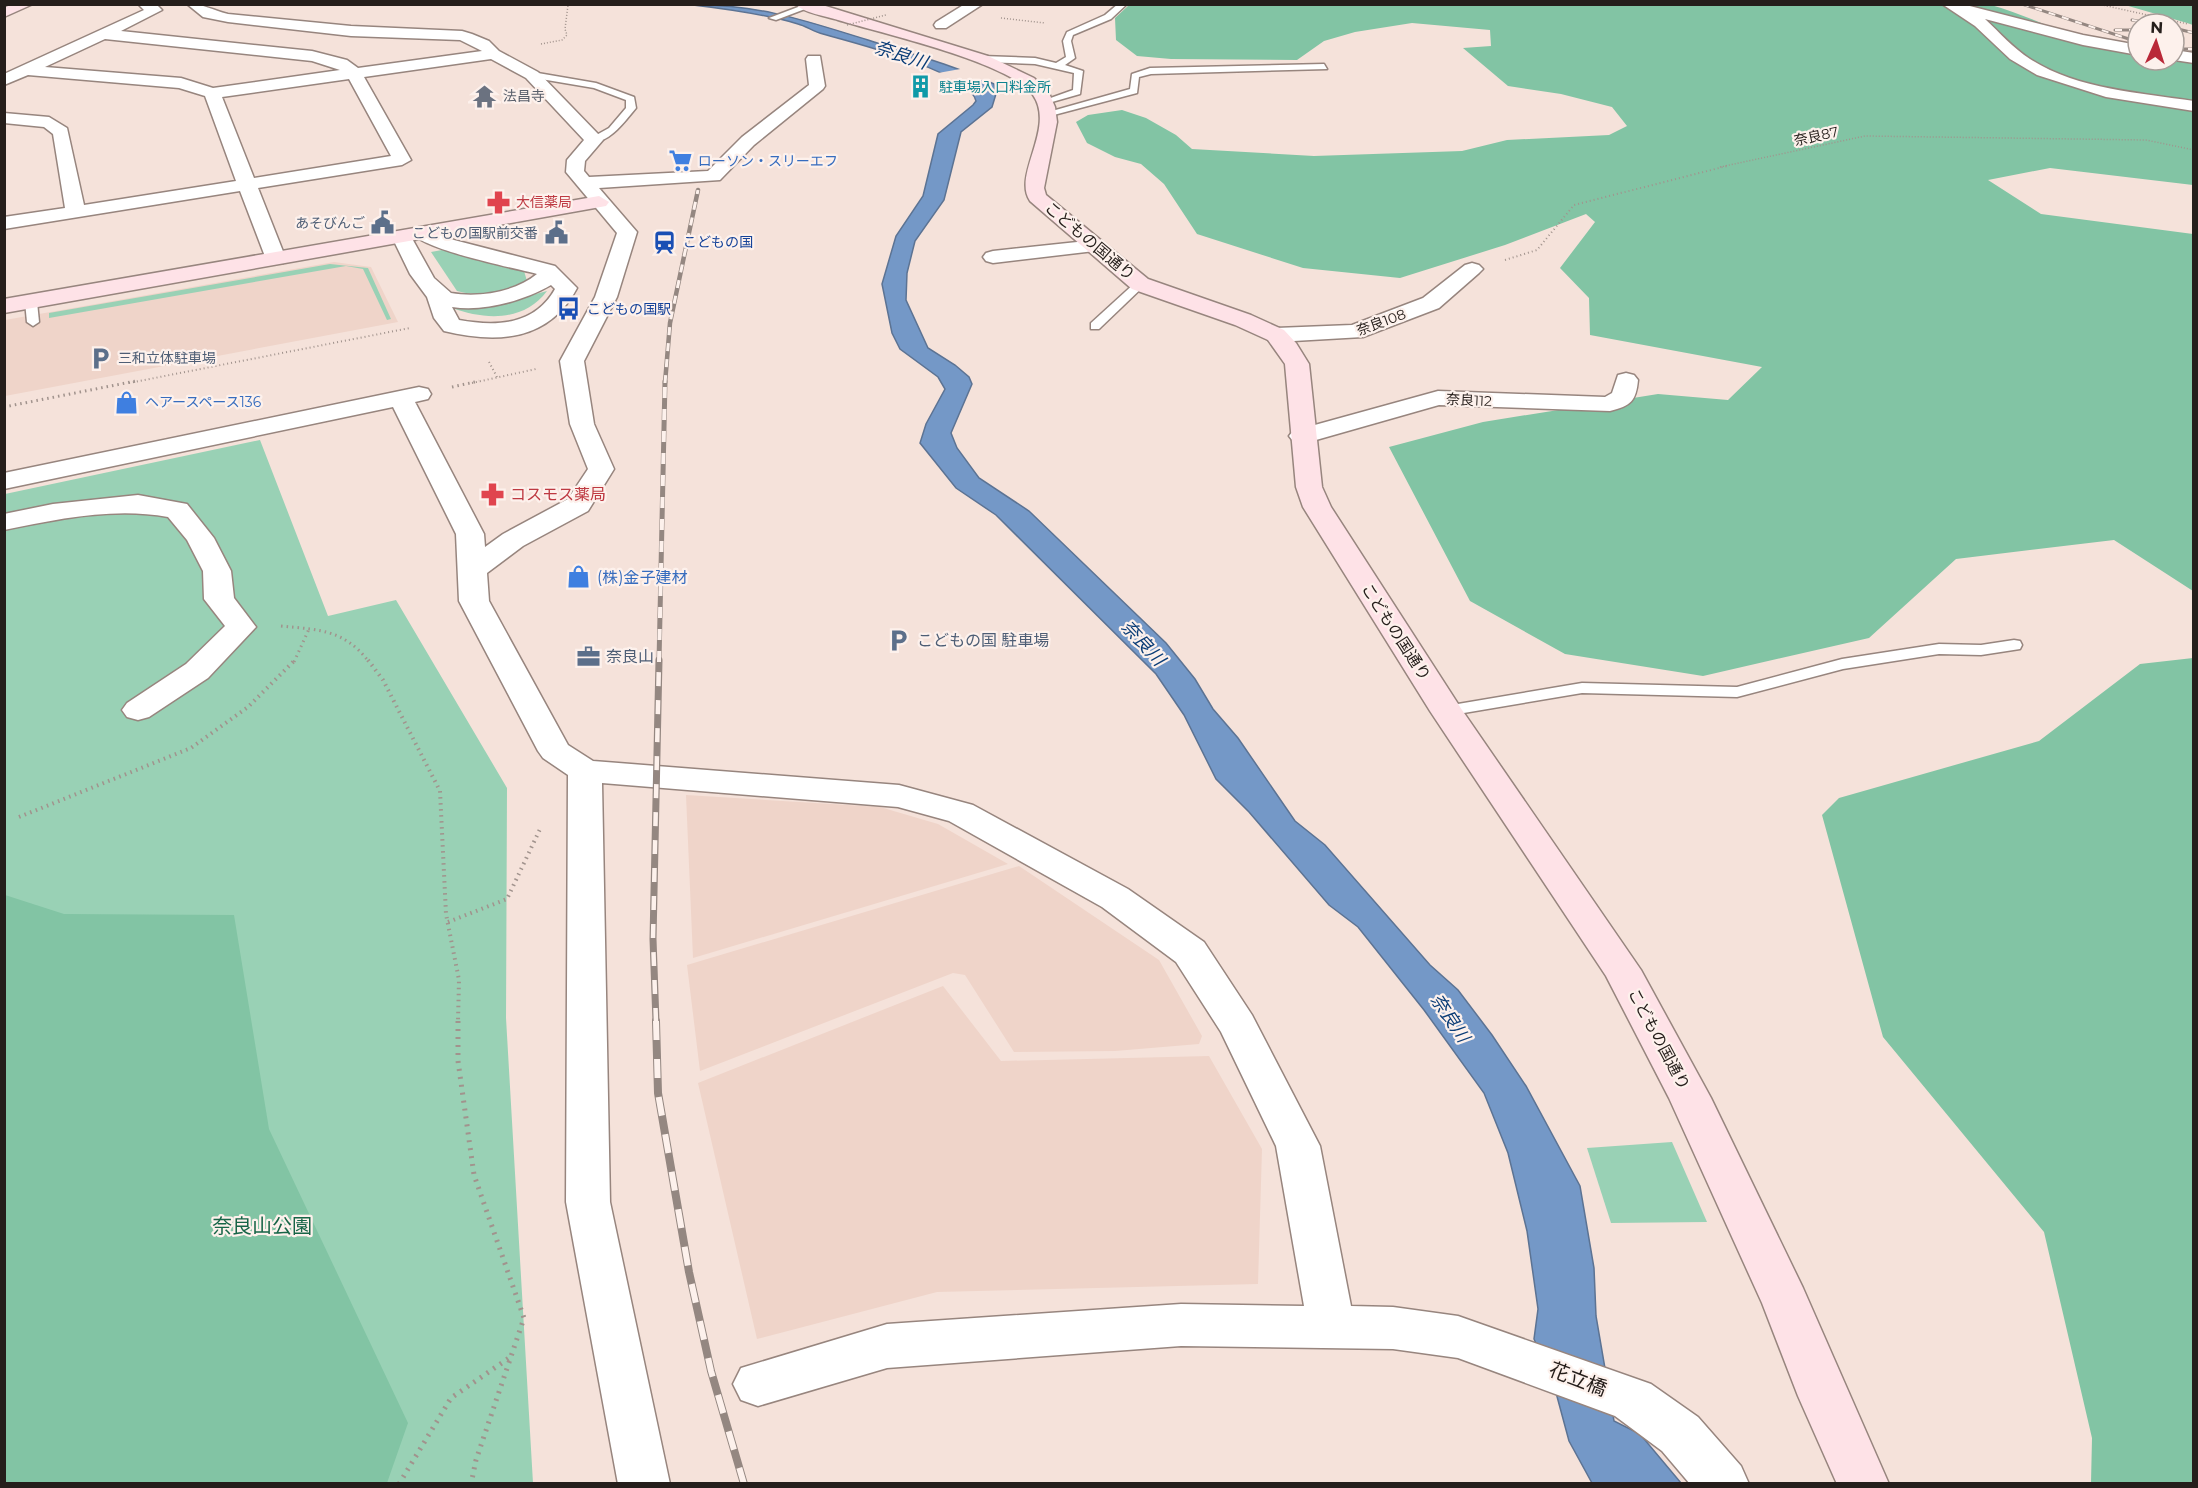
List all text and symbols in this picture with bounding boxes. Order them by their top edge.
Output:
north arrow [2126,12,2186,72]
text: N [2150,18,2164,37]
water label: 奈良川 [872,36,932,74]
building icon: 駐車場入口料金所 [908,74,934,100]
place label: 駐車場入口料金所 [939,78,1051,96]
temple icon: 法昌寺 [472,83,498,109]
place label: 法昌寺 [503,87,545,105]
street label: 奈良87 [1792,122,1840,150]
supermarket icon: ローソン・スリーエフ [667,148,693,174]
place label: ローソン・スリーエフ [698,152,838,170]
pharmacy icon: 大信薬局 [485,189,511,215]
place label: 大信薬局 [516,193,572,211]
street label: こどもの国通り [1041,198,1139,284]
public building icon: あそびんご [370,210,396,236]
place label: あそびんご [295,214,365,232]
public building icon: こどもの国駅前交番 [543,220,569,246]
place label: こどもの国駅前交番 [412,224,538,242]
station icon: こどもの国 [652,229,678,255]
place label: こどもの国 [683,233,753,251]
bus stop icon: こどもの国駅 [556,296,582,322]
place label: こどもの国駅 [587,300,671,318]
street label: 奈良108 [1354,305,1408,339]
parking icon: 三和立体駐車場 [87,345,113,371]
place label: 三和立体駐車場 [118,349,216,367]
shop icon: ヘアースペース136 [114,389,140,415]
street label: 奈良112 [1446,390,1493,410]
place label: ヘアースペース136 [145,393,262,411]
pharmacy icon: コスモス薬局 [479,481,505,507]
place label: コスモス薬局 [510,485,606,504]
shop icon: (株)金子建材 [566,564,592,590]
place label: (株)金子建材 [597,568,688,587]
street label: こどもの国通り [1358,580,1434,684]
water label: 奈良川 [1117,616,1171,672]
parking icon: こどもの国 駐車場 [886,627,912,653]
place label: こどもの国 駐車場 [917,631,1049,650]
office icon: 奈良山 [575,643,601,669]
place label: 奈良山 [606,647,654,666]
street label: こどもの国通り [1624,985,1694,1093]
water label: 奈良川 [1426,989,1475,1048]
park label: 奈良山公園 [212,1214,312,1238]
street label: 花立橋 [1546,1357,1610,1401]

